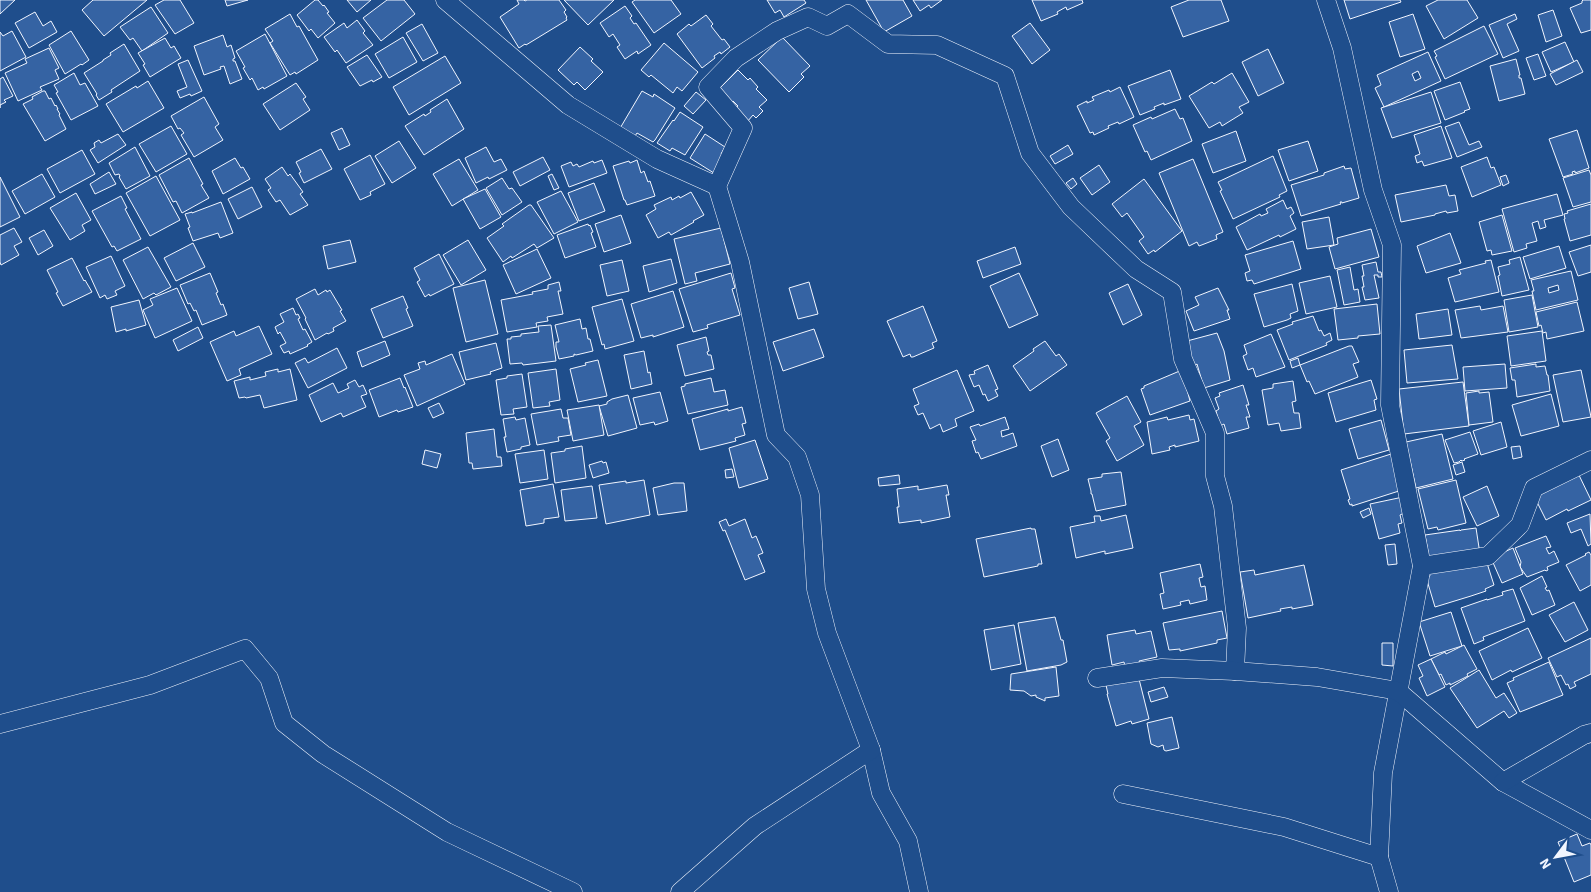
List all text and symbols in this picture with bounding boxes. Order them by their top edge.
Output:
north arrow [1531,832,1581,882]
text: N [1535,854,1557,873]

